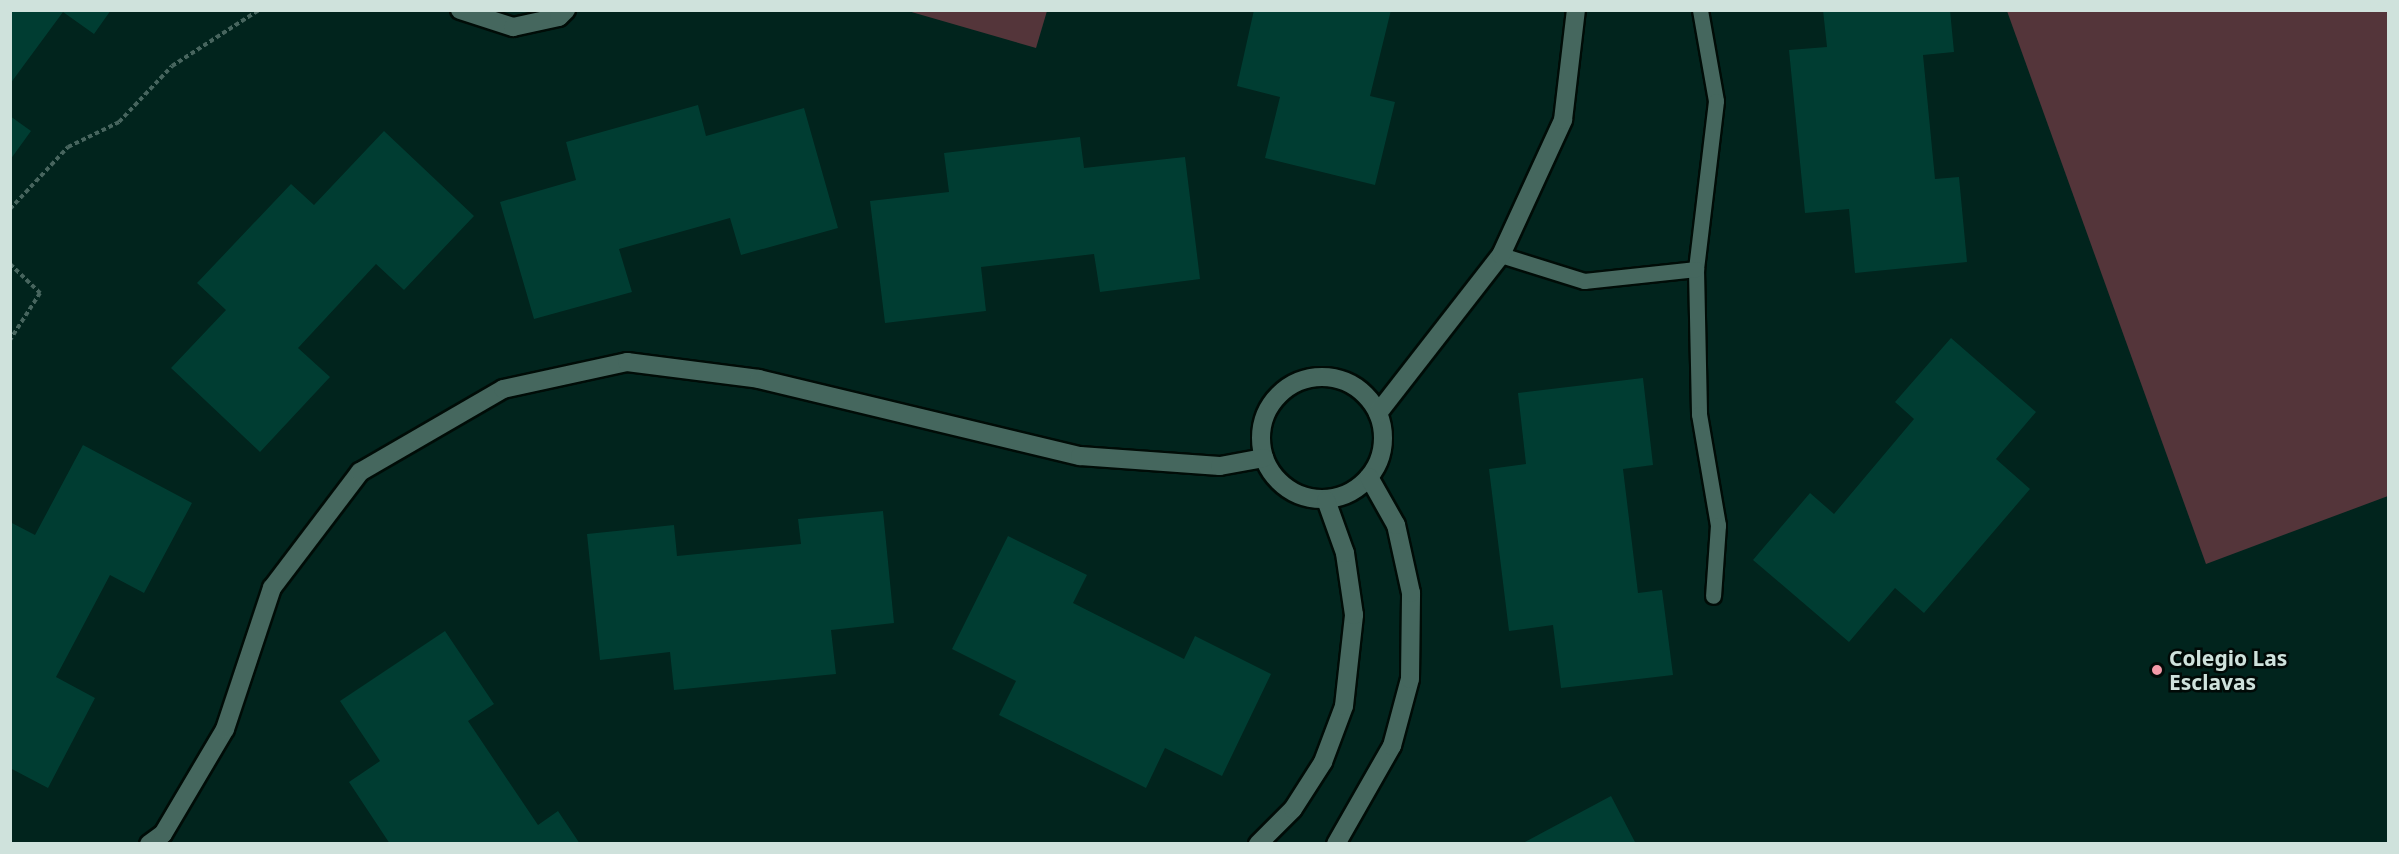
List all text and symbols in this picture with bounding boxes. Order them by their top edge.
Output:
place label: Colegio Las Esclavas [2169,645,2287,695]
marker: Colegio Las Esclavas [2150,663,2164,677]

